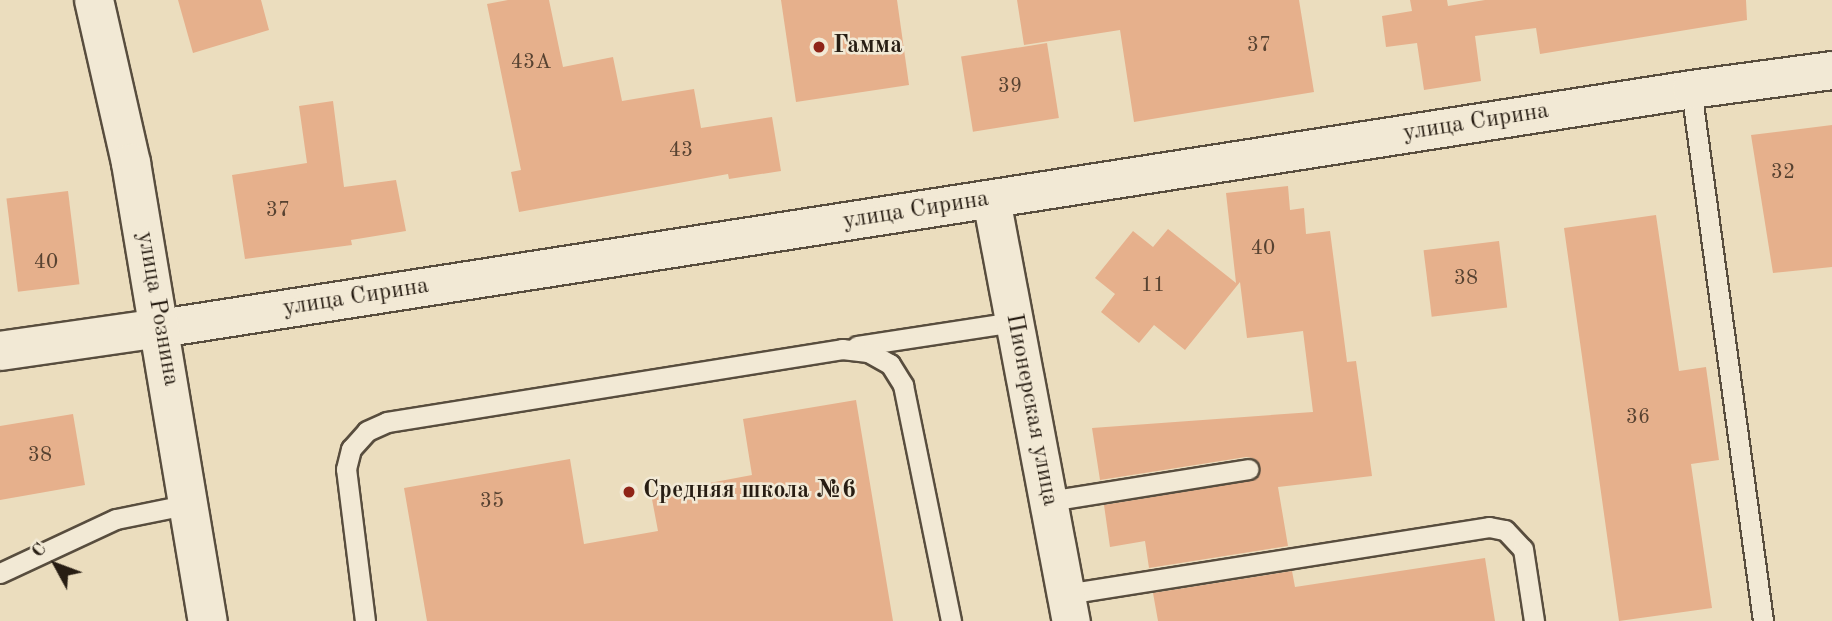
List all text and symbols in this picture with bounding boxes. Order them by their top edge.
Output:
place label: Гамма [833,33,902,61]
house number: 37 [1247,33,1271,59]
marker: Гамма [811,39,827,55]
house number: 43А [511,50,551,76]
house number: 39 [998,74,1022,100]
street label: улица Сирина [1401,97,1551,149]
house number: 43 [669,138,693,164]
house number: 32 [1771,160,1795,186]
street label: улица Сирина [841,185,991,237]
house number: 37 [266,198,290,224]
street label: улица Рознина [129,229,185,389]
house number: 40 [1251,236,1275,262]
house number: 40 [34,250,58,276]
house number: 38 [1454,266,1478,292]
street label: улица Сирина [281,272,431,324]
house number: 11 [1141,273,1165,299]
street label: Пионерская улица [998,311,1064,509]
house number: 36 [1626,405,1650,431]
house number: 38 [28,443,52,469]
place label: Средняя школа №6 [643,478,856,506]
marker: Средняя школа №6 [621,484,637,500]
house number: 35 [480,489,504,515]
north arrow [21,530,91,600]
text: С [28,540,51,562]

